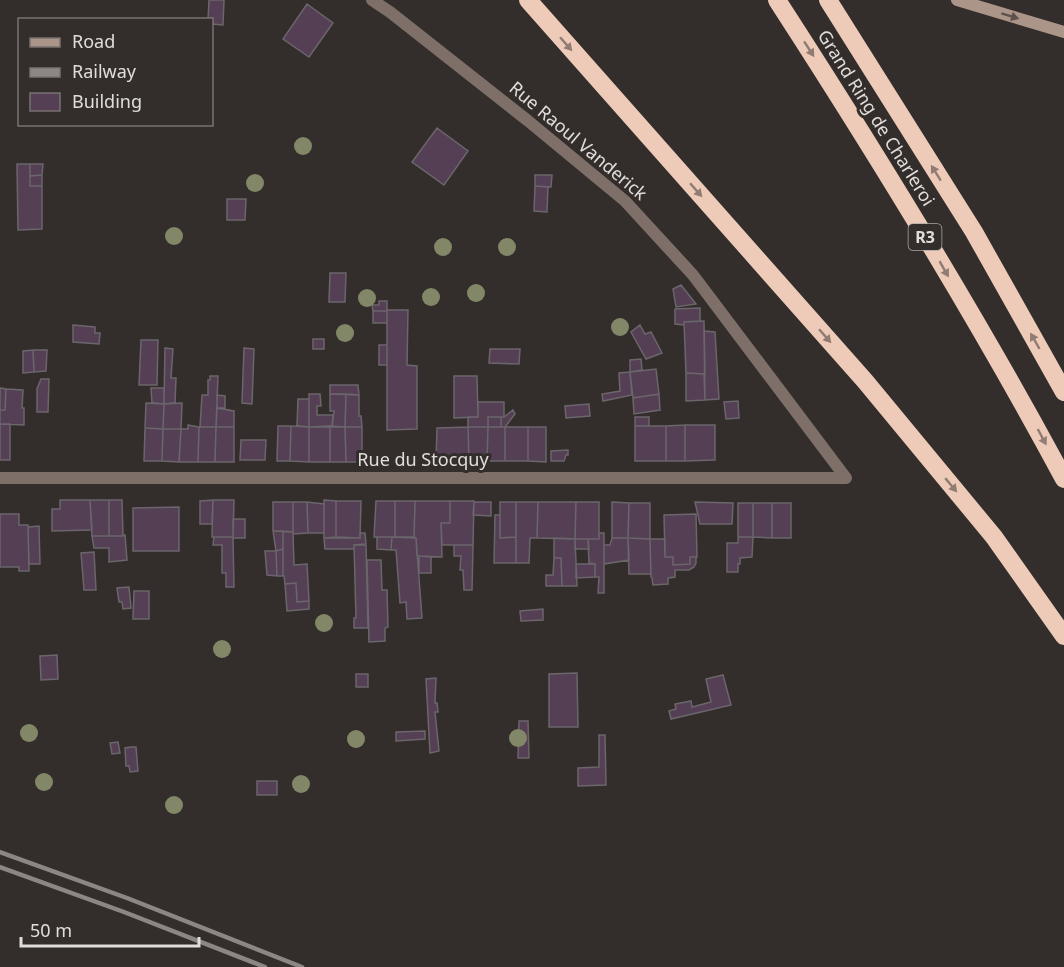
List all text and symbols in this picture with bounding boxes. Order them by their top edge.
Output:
one-way arrow [1001,12,1019,21]
legend [18,18,213,126]
street label: Grand Ring de Charleroi [813,25,941,210]
text: Road [72,29,115,53]
one-way arrow [560,36,573,52]
one-way arrow [803,41,814,57]
text: Railway [72,59,137,83]
street label: Rue Raoul Vanderick [505,75,653,205]
text: Building [72,89,142,113]
one-way arrow [931,165,942,181]
one-way arrow [689,182,702,197]
road number: R3 [908,224,942,250]
one-way arrow [939,261,949,278]
one-way arrow [818,328,831,343]
one-way arrow [1030,332,1040,349]
one-way arrow [1037,429,1047,446]
street label: Rue du Stocquy [357,447,489,471]
one-way arrow [944,477,957,493]
scale bar [21,910,200,948]
text: 50 m [30,918,72,942]

